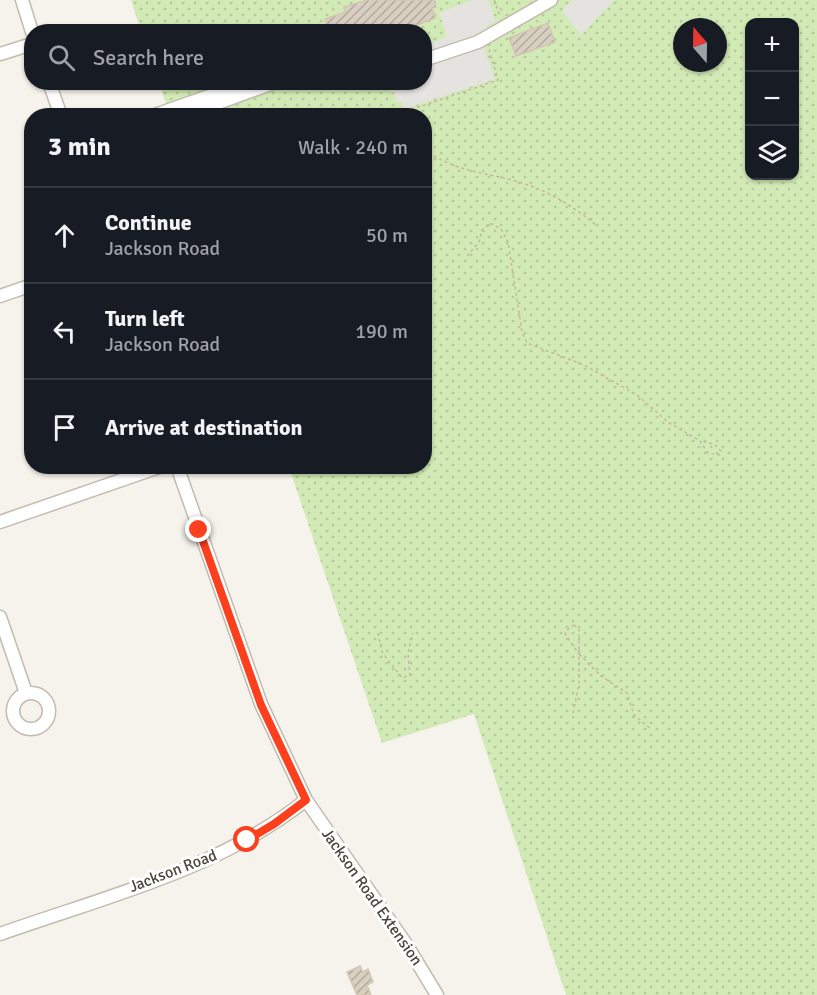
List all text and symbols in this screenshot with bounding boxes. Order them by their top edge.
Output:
north arrow [673,18,727,72]
map controls [745,18,799,180]
button: + [745,18,799,72]
search box [24,24,432,90]
icon: search [45,41,78,74]
text: Search here [93,44,204,71]
button: − [745,72,799,126]
button: layers [745,126,799,180]
text: 3 min [48,131,111,163]
text: Walk · 240 m [298,135,408,160]
text: Continue [105,209,192,236]
icon: ahead [48,219,81,252]
text: 50 m [366,223,408,248]
text: Jackson Road [105,236,220,261]
text: Turn left [105,305,185,332]
icon: left [48,315,81,348]
text: 190 m [355,319,408,344]
text: Jackson Road [105,332,220,357]
icon: arrive [48,411,81,444]
text: Arrive at destination [105,414,302,441]
route end [185,516,211,542]
street label: Jackson Road Extension [317,825,427,969]
route start [233,826,259,852]
street label: Jackson Road [126,845,220,897]

